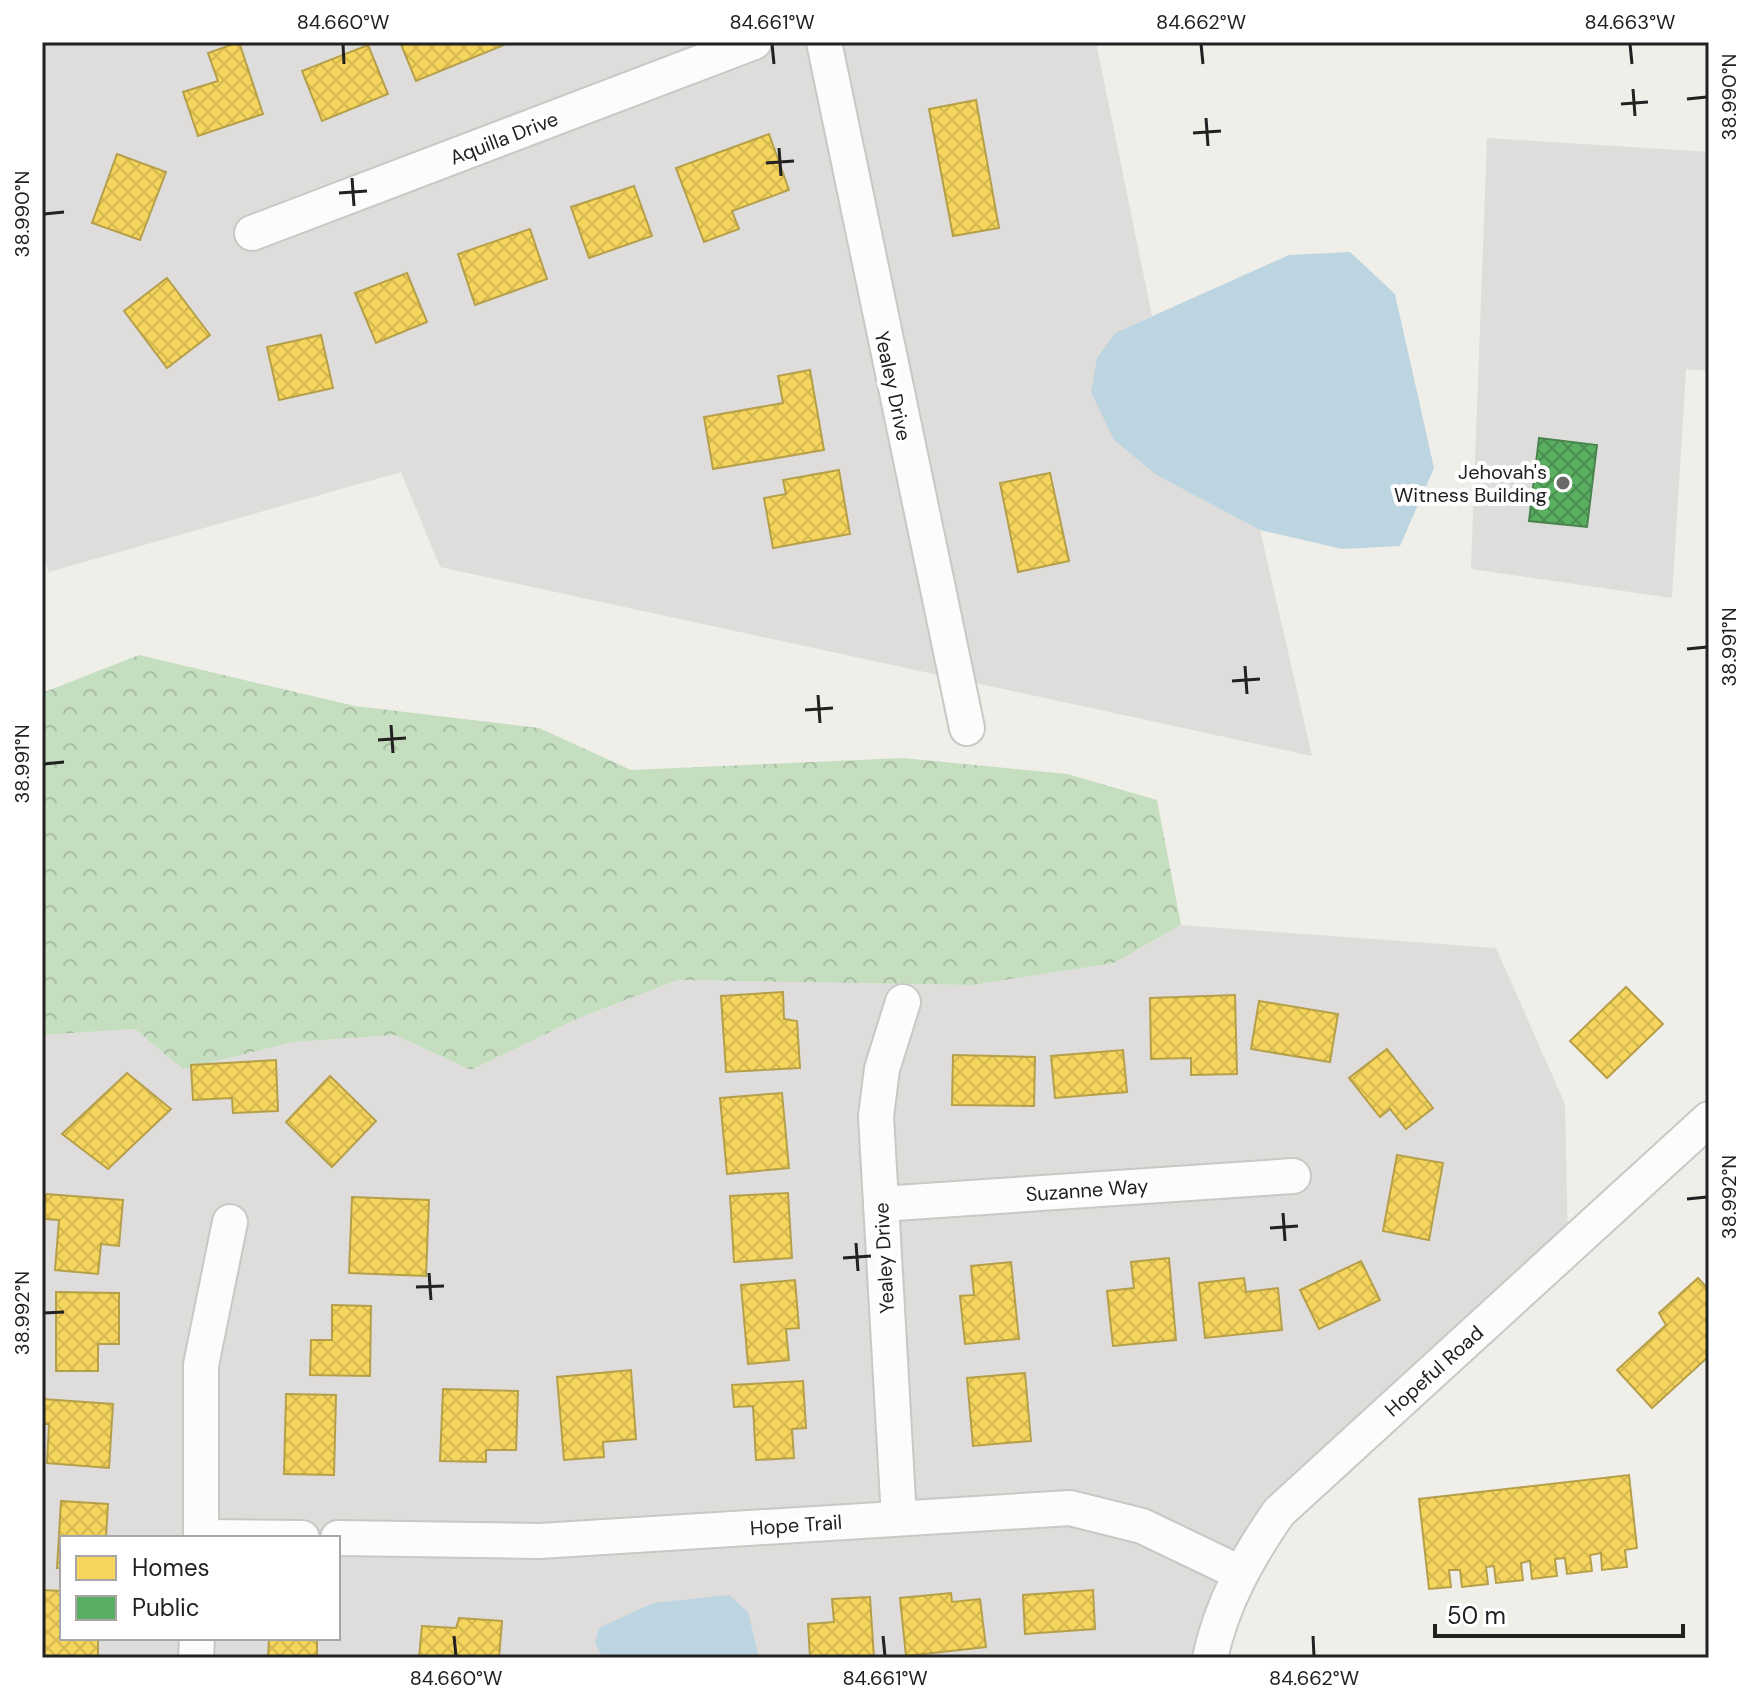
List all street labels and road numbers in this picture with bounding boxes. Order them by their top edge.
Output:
street label: Aquilla Drive [446,105,562,171]
street label: Yealey Drive [869,329,917,443]
street label: Suzanne Way [1025,1173,1149,1207]
street label: Yealey Drive [868,1202,900,1314]
street label: Hopeful Road [1379,1320,1489,1422]
street label: Hope Trail [749,1509,843,1541]

